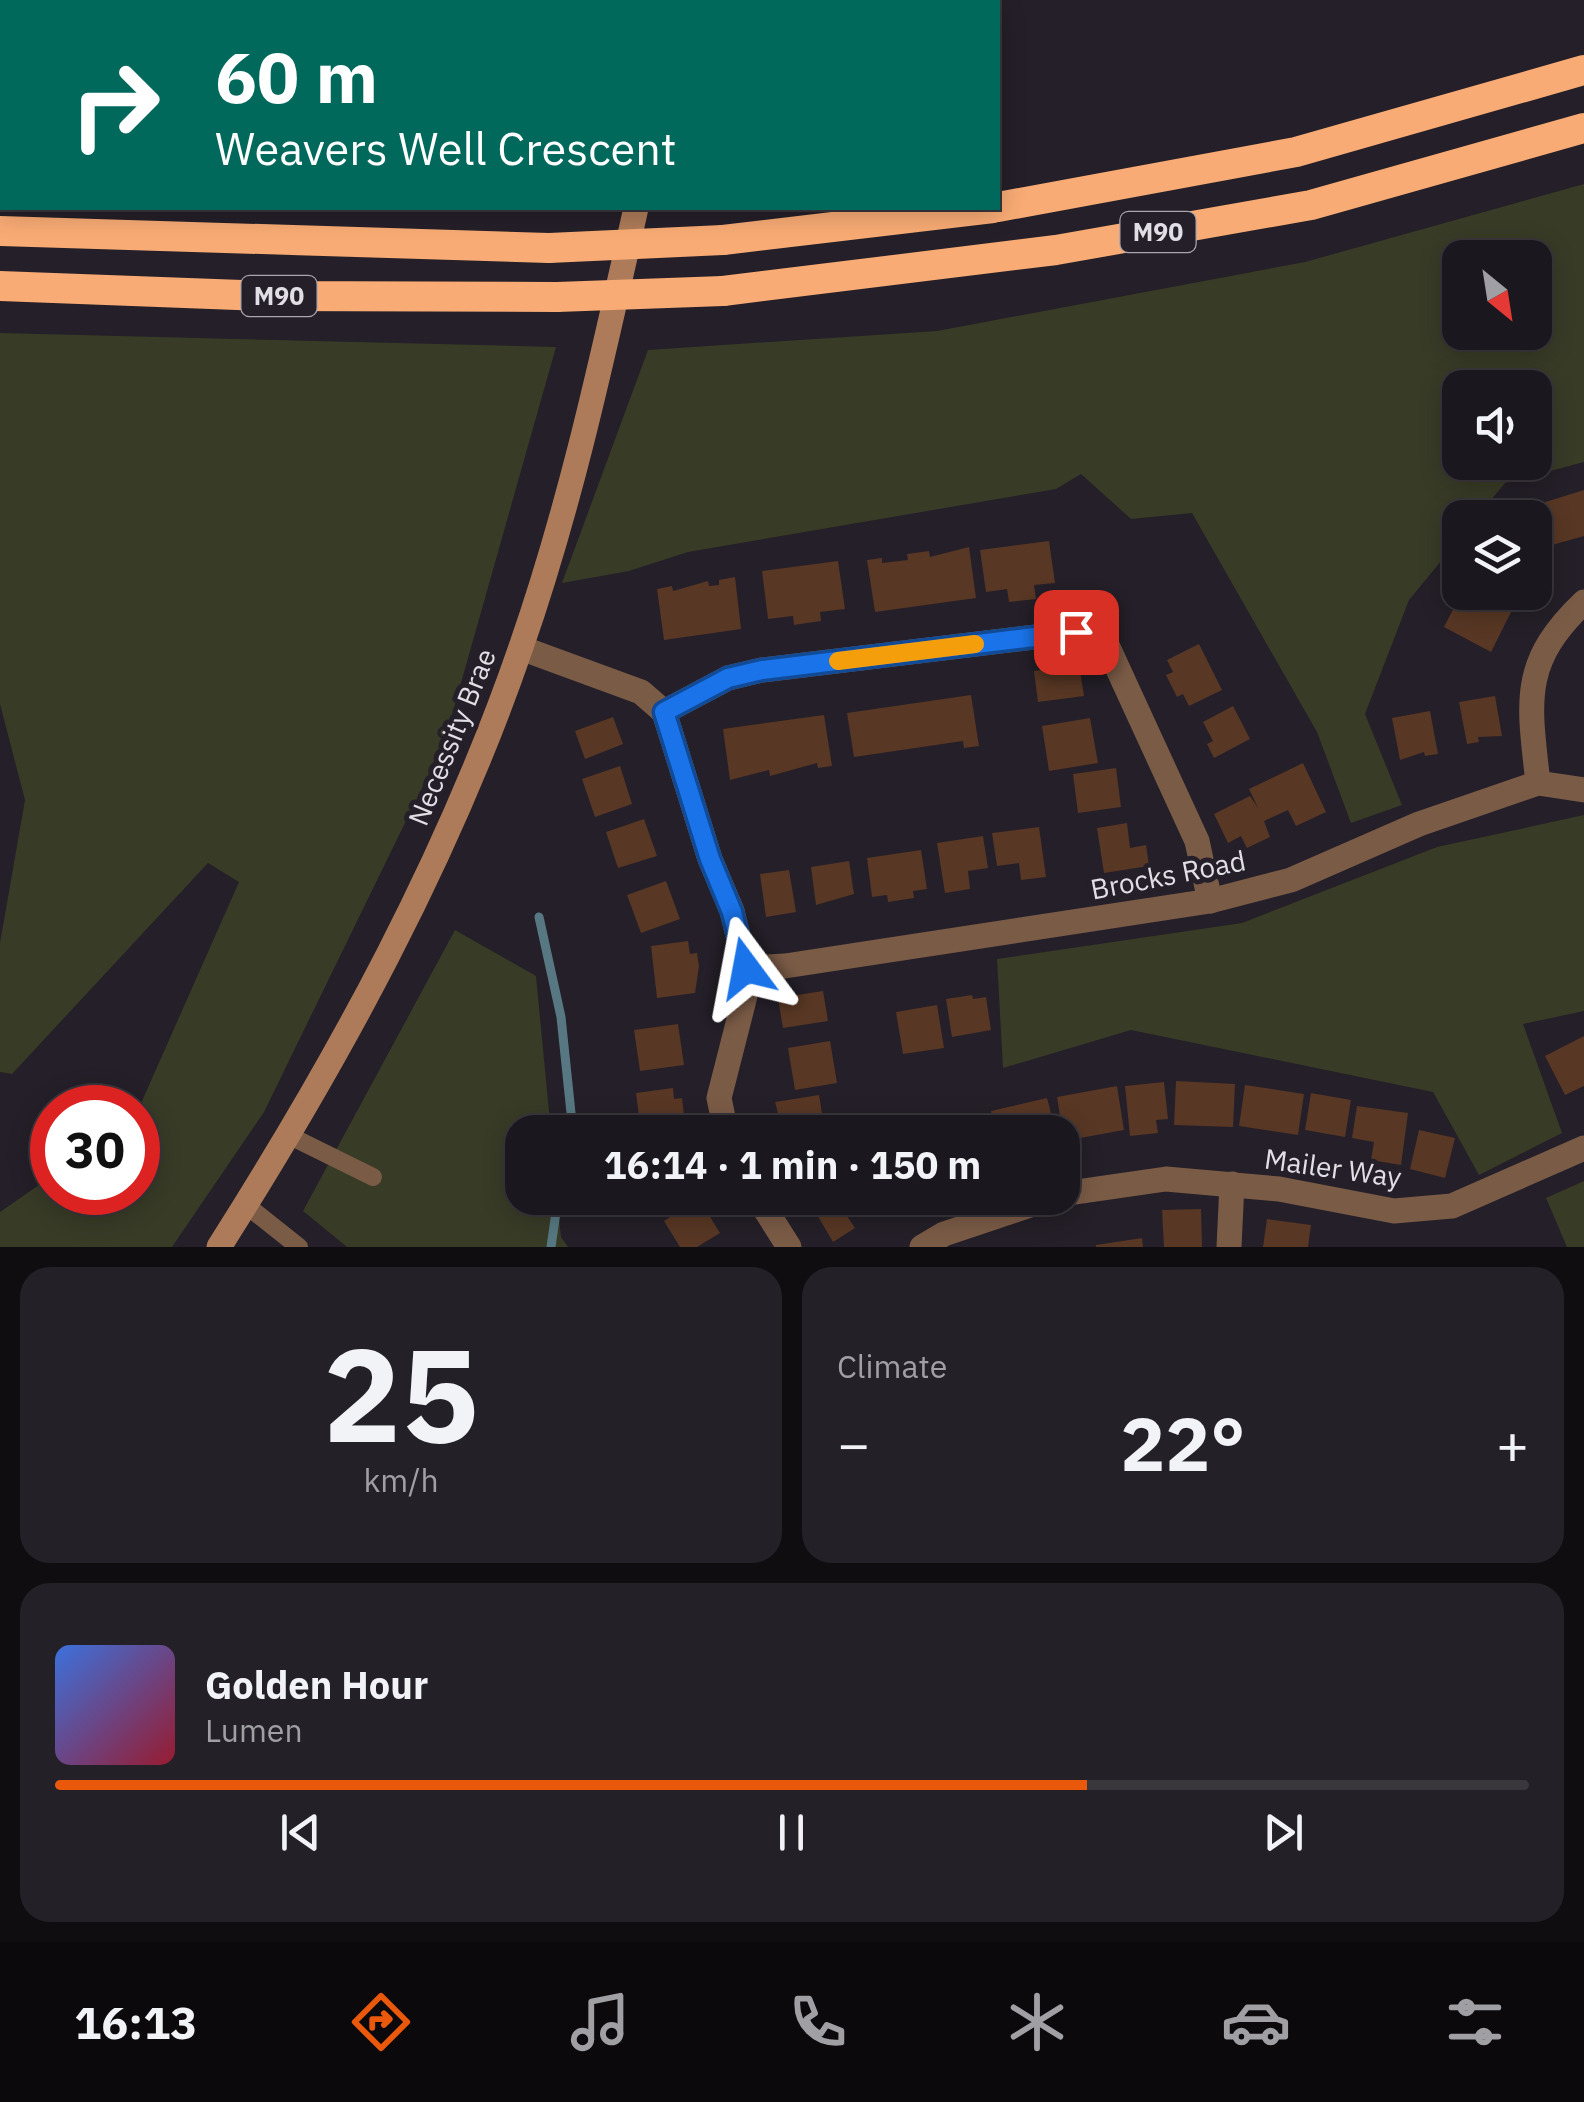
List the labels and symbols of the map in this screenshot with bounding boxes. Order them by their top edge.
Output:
road number: M90 [1120,212,1196,252]
north arrow [1442,240,1552,350]
road number: M90 [242,276,316,316]
pin [1034,590,1119,675]
street label: Necessity Brae [399,643,504,831]
street label: Brocks Road [1087,841,1249,908]
position arrow [694,916,798,1020]
speed limit sign: 30 [30,1085,160,1215]
street label: Mailer Way [1262,1140,1404,1195]

